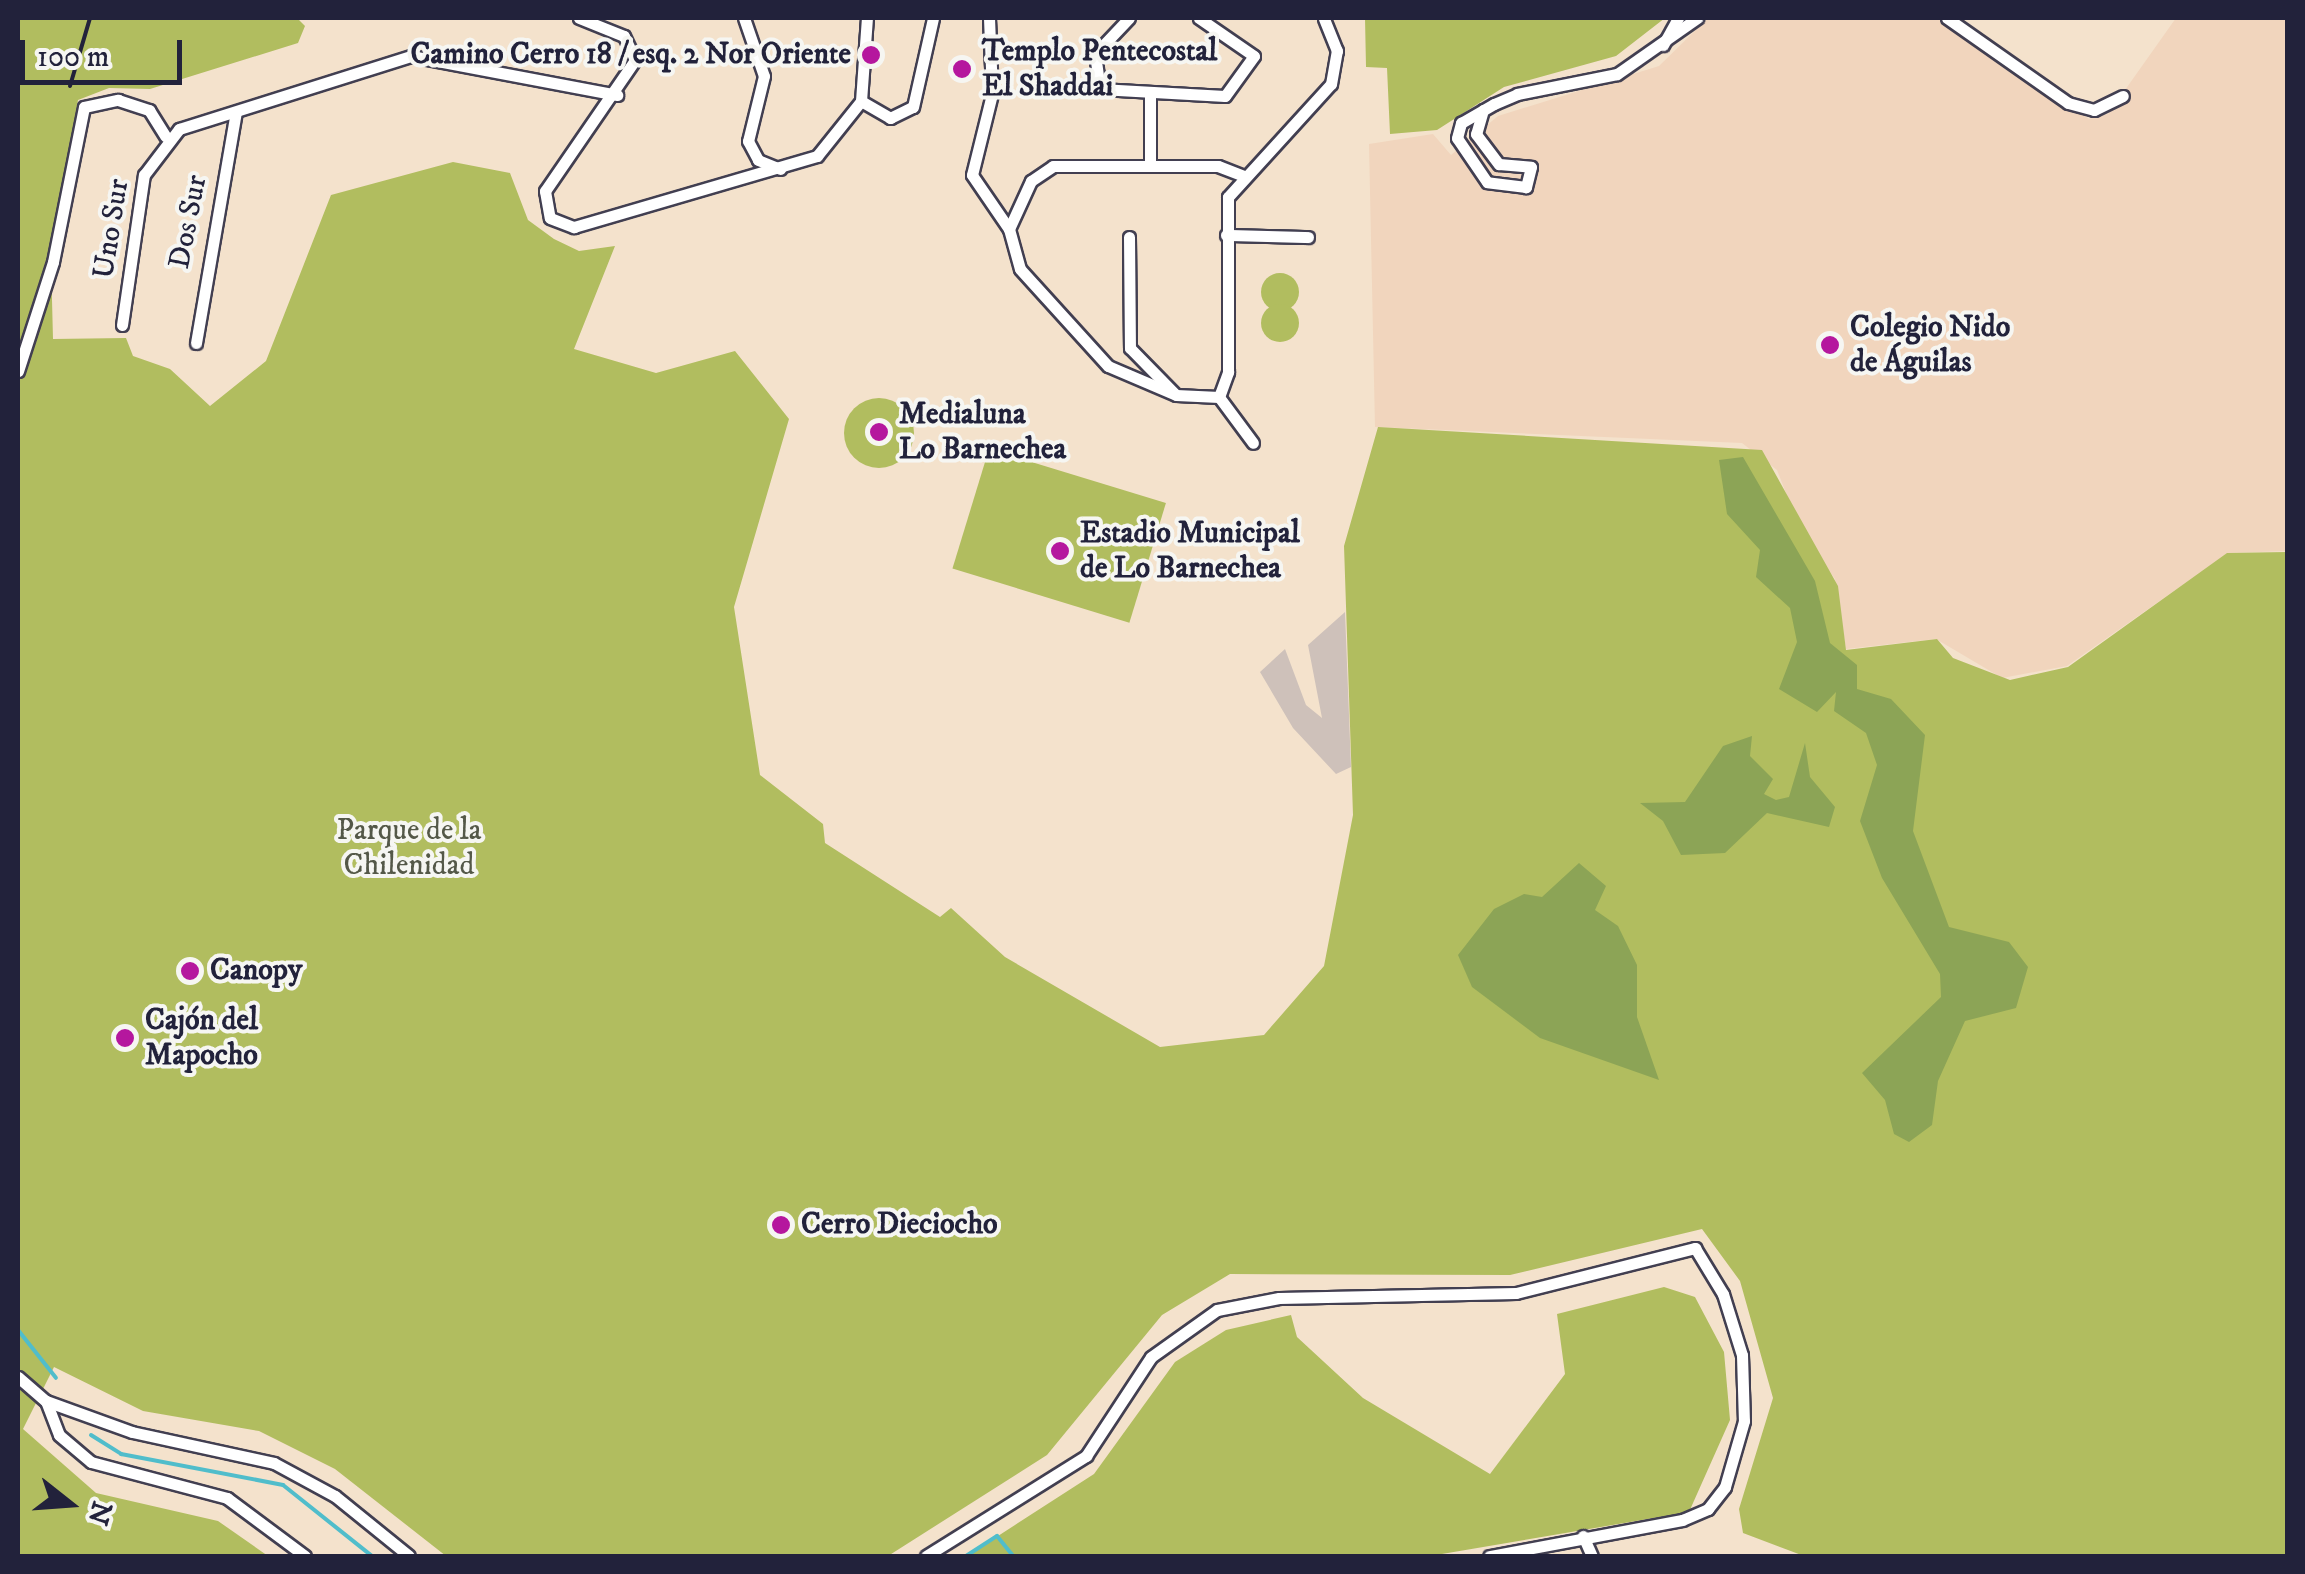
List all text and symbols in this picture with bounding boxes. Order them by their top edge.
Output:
scale bar [25,20,188,82]
place label: Templo Pentecostal El Shaddai [982,34,1217,104]
place label: Camino Cerro 18 / esq. 2 Nor Oriente [410,37,851,73]
text: 100 m [37,39,109,76]
marker: Camino Cerro 18 / esq. 2 Nor Oriente [860,44,882,66]
marker: Templo Pentecostal El Shaddai [951,58,973,80]
street label: Dos Sur [162,172,216,272]
street label: Uno Sur [86,177,138,281]
place label: Colegio Nido de Águilas [1850,310,2010,380]
marker: Colegio Nido de Águilas [1819,334,1841,356]
place label: Medialuna Lo Barnechea [899,397,1066,468]
marker: Medialuna Lo Barnechea [868,421,890,443]
place label: Estadio Municipal de Lo Barnechea [1080,516,1300,586]
marker: Estadio Municipal de Lo Barnechea [1049,540,1071,562]
park label: Parque de la Chilenidad [337,813,481,884]
place label: Canopy [210,953,302,989]
marker: Canopy [179,960,201,982]
place label: Cajón del Mapocho [145,1003,258,1074]
marker: Cajón del Mapocho [114,1027,136,1049]
place label: Cerro Dieciocho [801,1207,998,1243]
marker: Cerro Dieciocho [770,1214,792,1236]
north arrow [20,1454,120,1554]
text: N [79,1497,119,1529]

